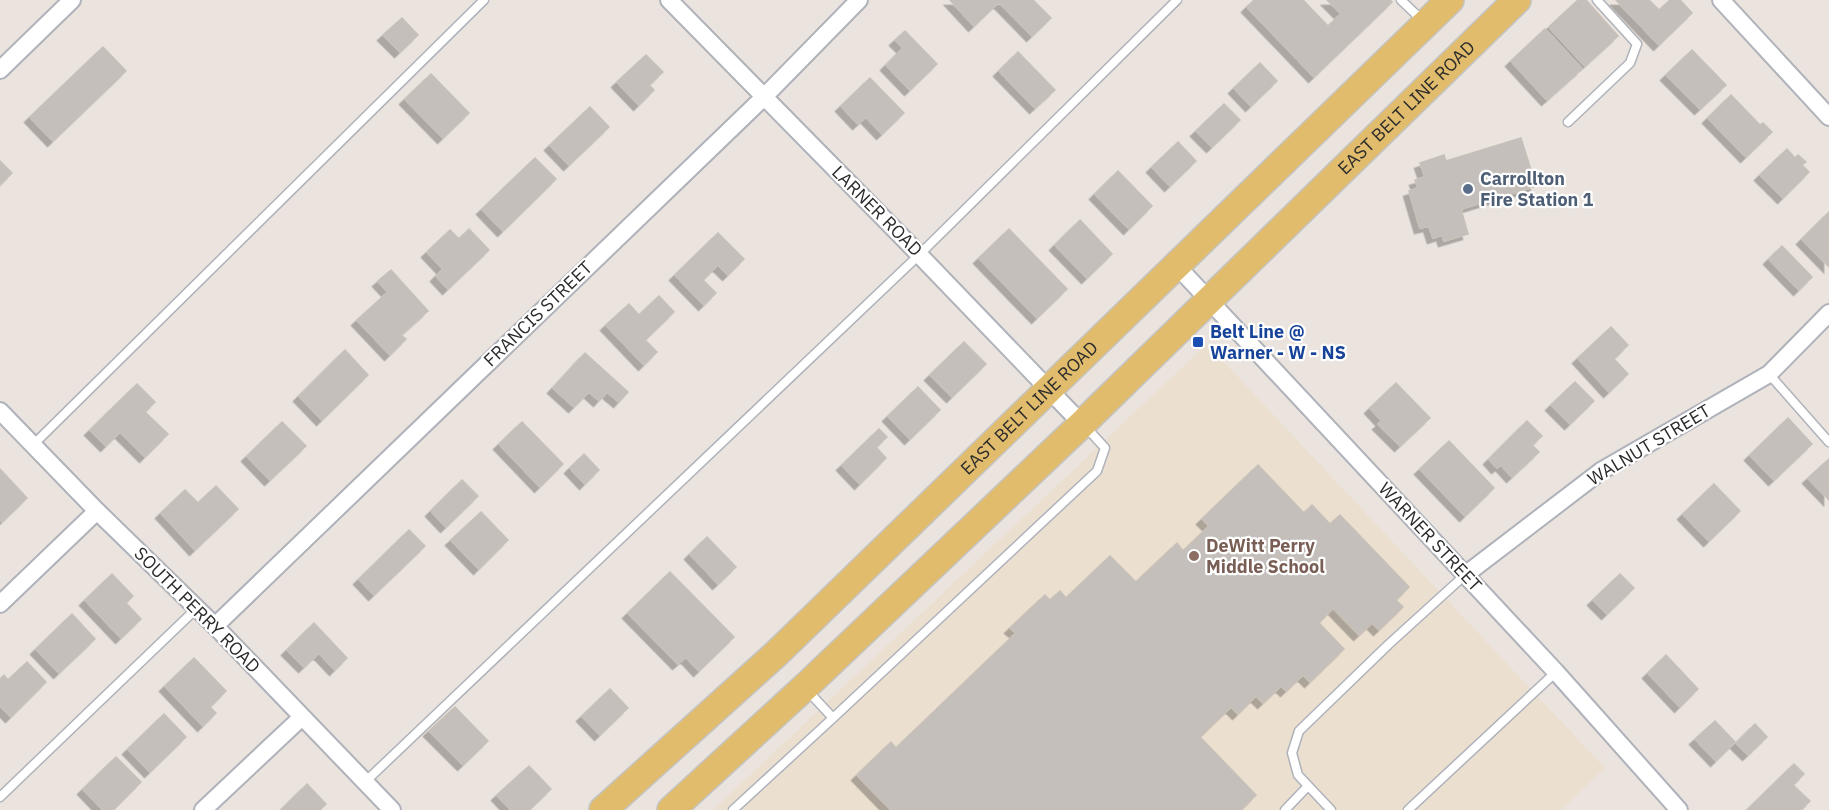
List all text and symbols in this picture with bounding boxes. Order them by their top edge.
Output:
street label: EAST BELT LINE ROAD [1333,35,1480,179]
street label: LARNER ROAD [827,160,928,261]
place label: Carrollton Fire Station 1 [1480,167,1594,211]
marker: Carrollton Fire Station 1 [1461,182,1475,196]
street label: FRANCIS STREET [478,256,597,371]
place label: Belt Line @ Warner - W - NS [1210,320,1346,364]
marker: Belt Line @ Warner - W - NS [1191,335,1205,349]
street label: EAST BELT LINE ROAD [956,336,1103,480]
street label: WALNUT STREET [1583,399,1714,490]
street label: WARNER STREET [1374,477,1487,596]
place label: DeWitt Perry Middle School [1206,534,1325,578]
street label: SOUTH PERRY ROAD [130,542,265,677]
marker: DeWitt Perry Middle School [1187,549,1201,563]

